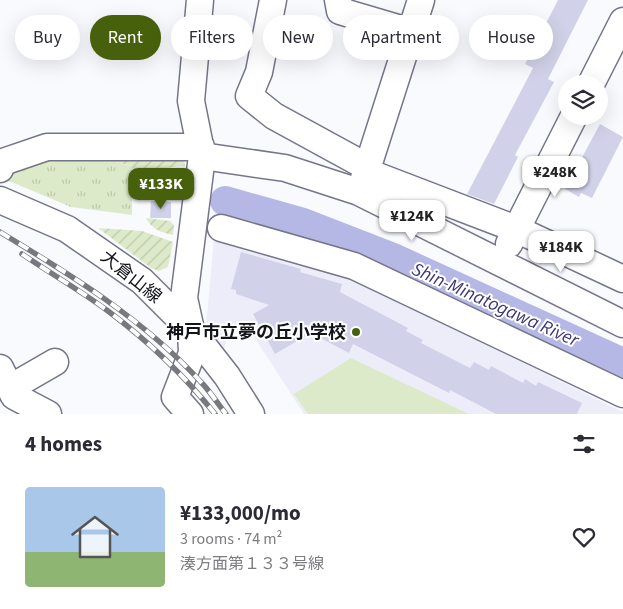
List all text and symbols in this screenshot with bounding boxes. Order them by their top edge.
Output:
chip: Buy [15,15,80,60]
chip: Rent [90,15,161,60]
chip: Filters [171,15,253,60]
chip: New [263,15,333,60]
chip: Apartment [343,15,459,60]
chip: House [469,15,553,60]
map controls [558,75,608,125]
button: layers [558,75,608,125]
pin: ¥248K [520,156,590,198]
text: ¥248K [533,161,577,183]
pin: ¥133K [126,168,196,210]
text: ¥133K [139,173,183,195]
pin: ¥124K [377,200,447,242]
text: ¥124K [390,205,434,227]
pin: ¥184K [526,230,596,273]
text: ¥184K [539,236,583,258]
street label: 大倉山線 [95,245,167,309]
water label: Shin-Minatogawa River [407,256,584,355]
place label: 神戸市立夢の丘小学校 [166,320,346,345]
marker: 神戸市立夢の丘小学校 [350,326,362,338]
text: 4 homes [25,429,102,459]
icon: filters [570,430,598,458]
text: ¥133,000/mo [180,498,301,528]
icon: home [65,507,125,567]
icon: heart [570,523,598,551]
text: 3 rooms · 74 m² [180,528,282,550]
text: 湊方面第１３３号線 [180,553,324,575]

